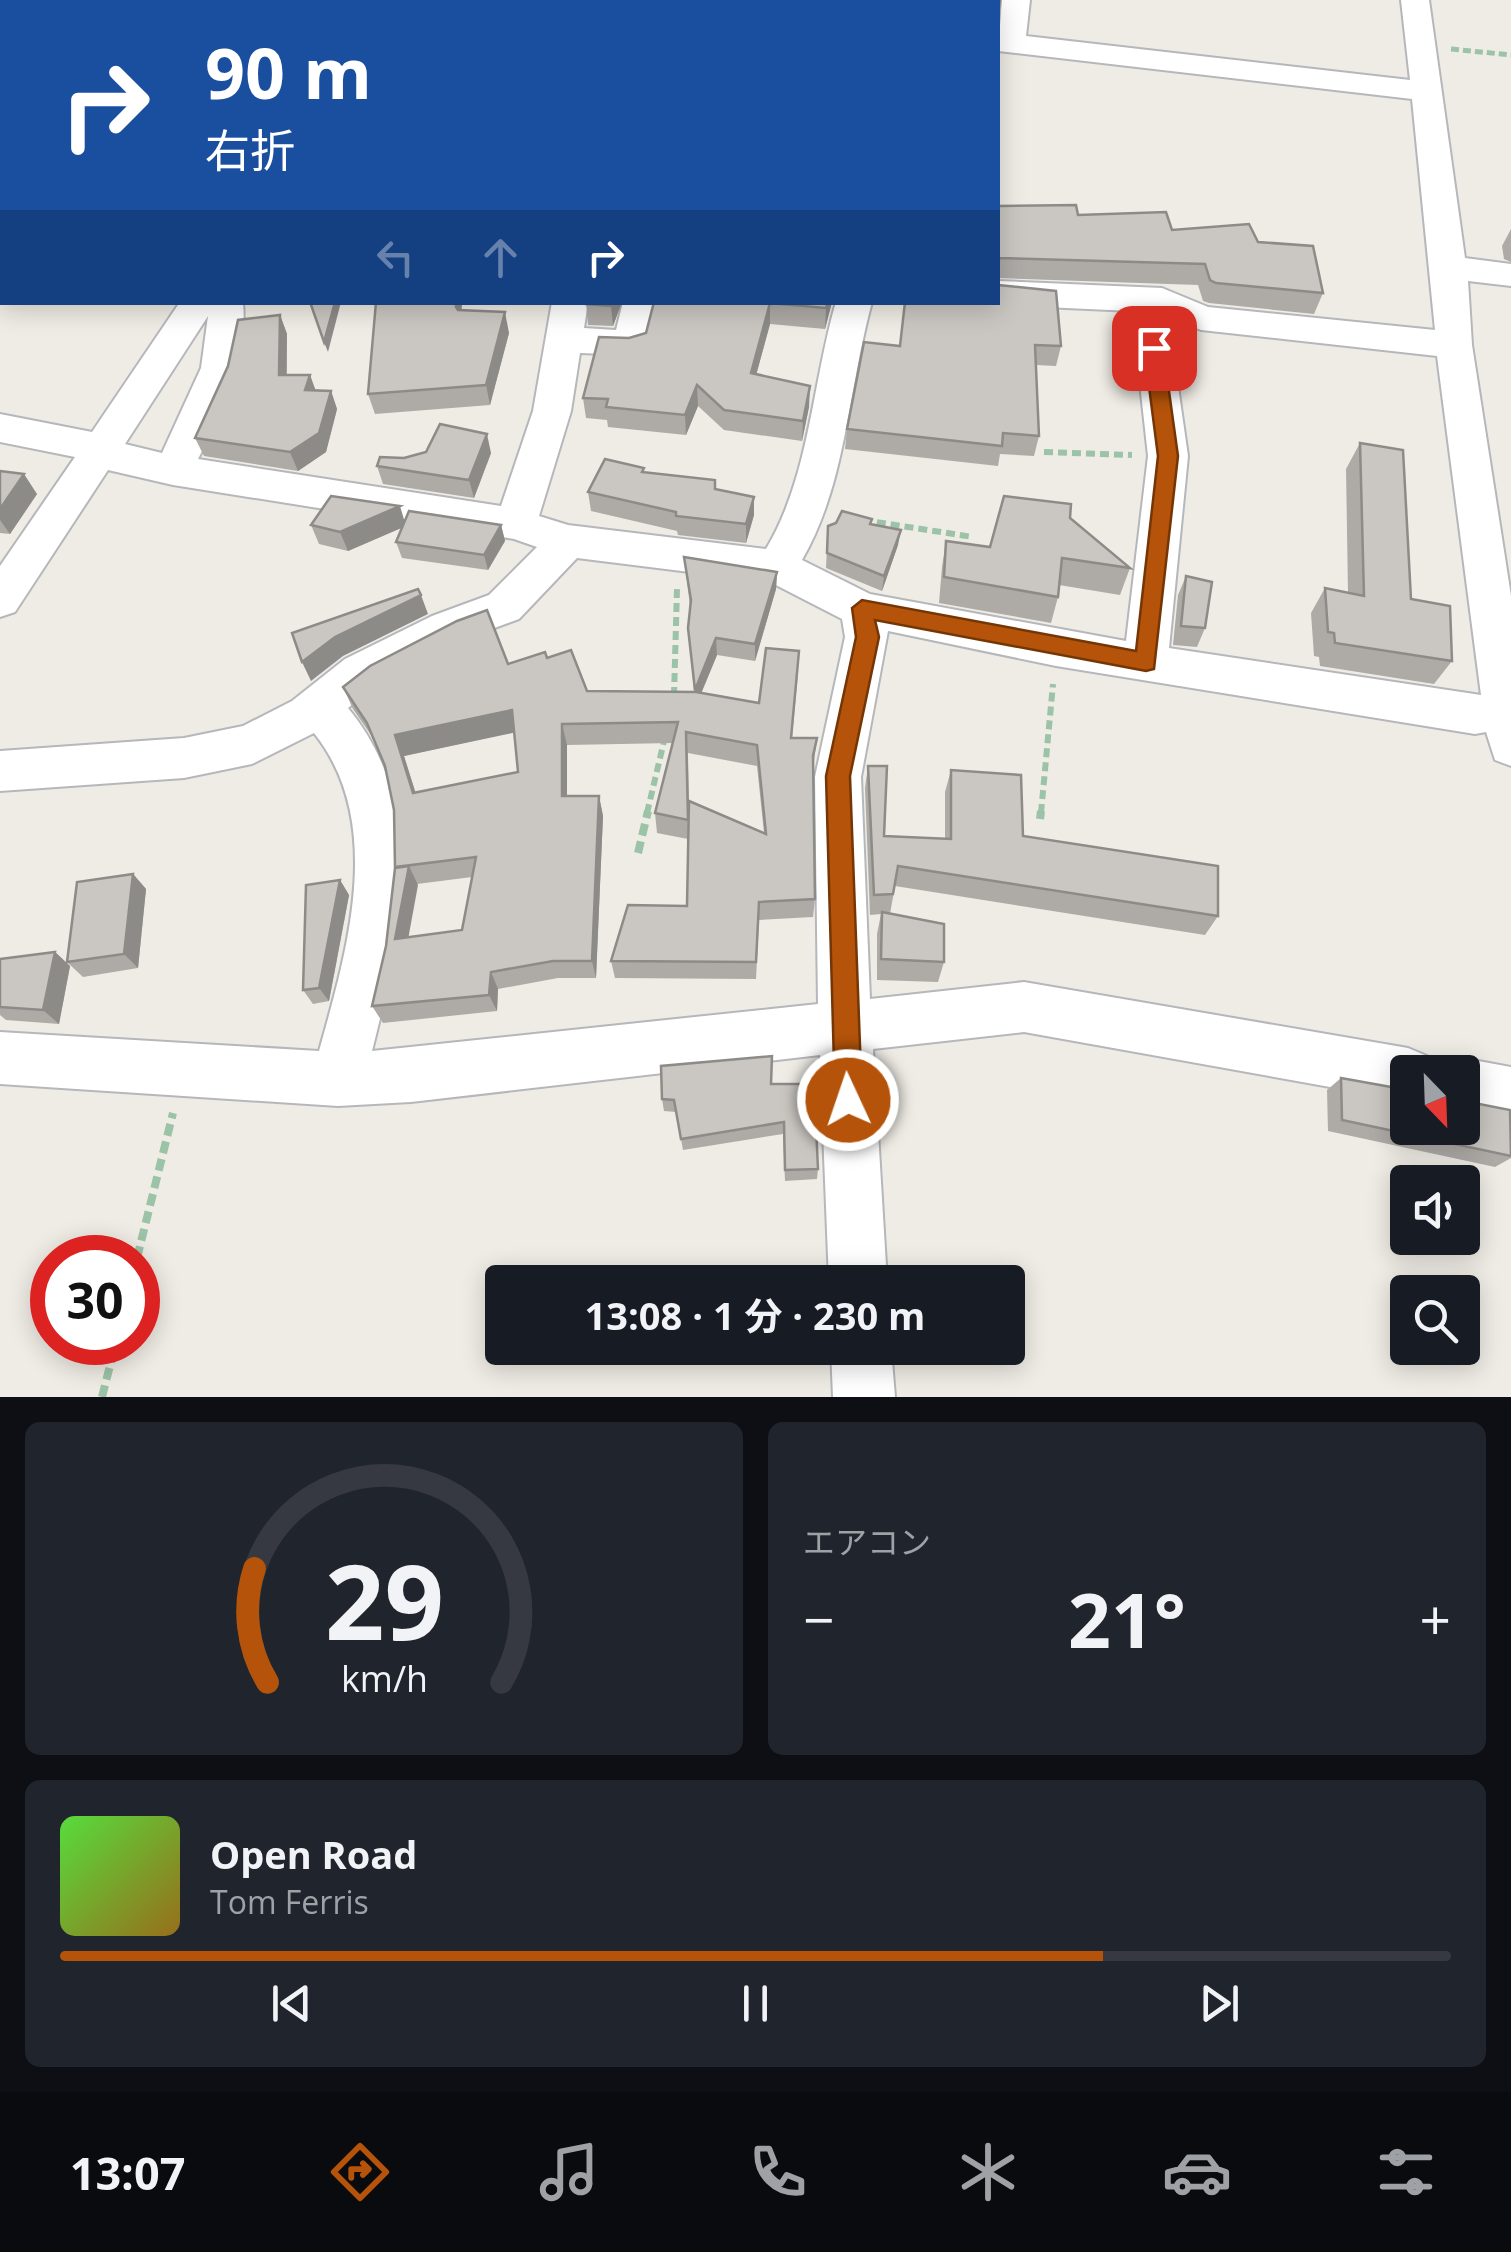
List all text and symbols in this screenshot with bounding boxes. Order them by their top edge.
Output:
text: 90 m [205,24,372,120]
icon: right [40,40,170,170]
text: 右折 [205,119,295,180]
icon: left [368,230,423,285]
icon: ahead [473,230,528,285]
icon: right [578,230,633,285]
pin [1112,306,1197,391]
icon: arrive [1127,321,1182,376]
position arrow [796,1048,900,1152]
north arrow [1390,1055,1480,1145]
map controls [1390,1055,1480,1365]
button: sound [1390,1165,1480,1255]
speed limit sign: 30 [30,1235,160,1365]
button: search [1390,1275,1480,1365]
text: 13:08 · 1 分 · 230 m [585,1289,925,1341]
text: エアコン [803,1520,931,1563]
text: 29 [325,1529,443,1670]
text: 21° [1068,1568,1186,1670]
text: − [803,1581,834,1656]
text: + [1420,1581,1451,1656]
text: km/h [341,1654,427,1702]
text: Open Road [210,1828,417,1880]
text: Tom Ferris [210,1880,369,1923]
icon: previous [264,1976,319,2031]
icon: pause [728,1976,783,2031]
icon: next [1192,1976,1247,2031]
icon: directions [325,2137,395,2207]
icon: music [534,2137,604,2207]
icon: phone [743,2137,813,2207]
icon: climate [953,2137,1023,2207]
icon: car [1162,2137,1232,2207]
icon: filters [1371,2137,1441,2207]
text: 13:07 [70,2142,185,2203]

